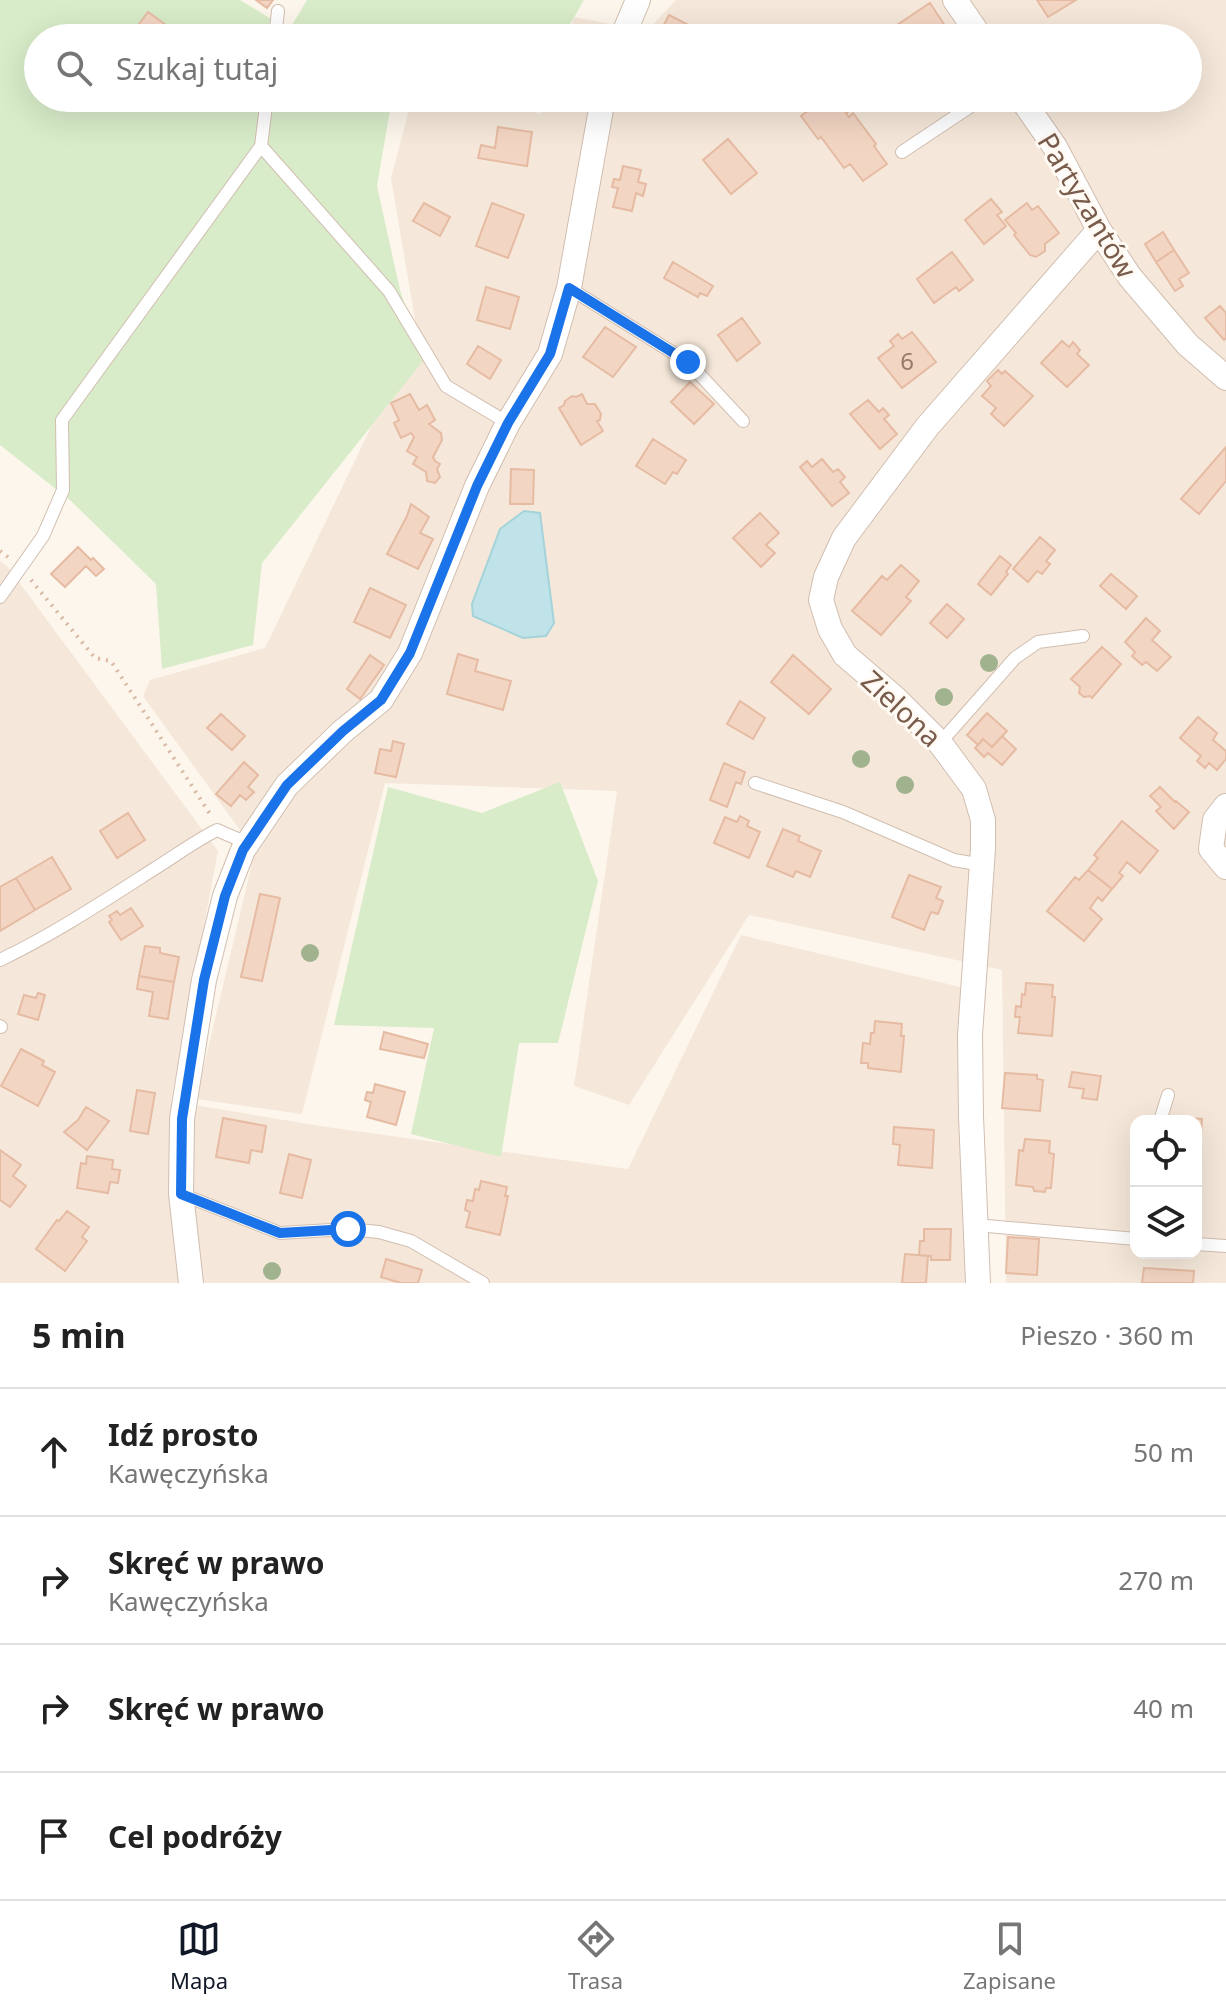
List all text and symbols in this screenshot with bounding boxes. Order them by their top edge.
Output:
search box [24,24,1202,112]
icon: search [52,46,96,90]
text: Szukaj tutaj [116,48,278,89]
street label: Partyzantów [1030,125,1146,285]
route end [670,344,706,380]
house number: 6 [900,344,914,377]
street label: Zielona [854,661,950,755]
map controls [1130,1115,1202,1259]
button: locate [1130,1115,1202,1187]
button: layers [1130,1187,1202,1259]
route start [330,1211,366,1247]
text: 5 min [32,1312,126,1358]
text: Pieszo · 360 m [1020,1317,1194,1353]
text: Idź prosto [108,1414,259,1455]
icon: ahead [32,1430,76,1474]
text: 50 m [1133,1434,1194,1470]
text: Kawęczyńska [108,1455,269,1491]
text: Skręć w prawo [108,1542,325,1583]
icon: right [32,1558,76,1602]
text: 270 m [1118,1562,1194,1598]
text: Kawęczyńska [108,1583,269,1619]
icon: right [32,1686,76,1730]
text: Skręć w prawo [108,1688,325,1729]
text: 40 m [1133,1690,1194,1726]
icon: arrive [32,1814,76,1858]
text: Cel podróży [108,1816,282,1857]
tab: Mapa [170,1917,228,1995]
tab: Trasa [568,1917,623,1995]
tab: Zapisane [963,1917,1056,1995]

